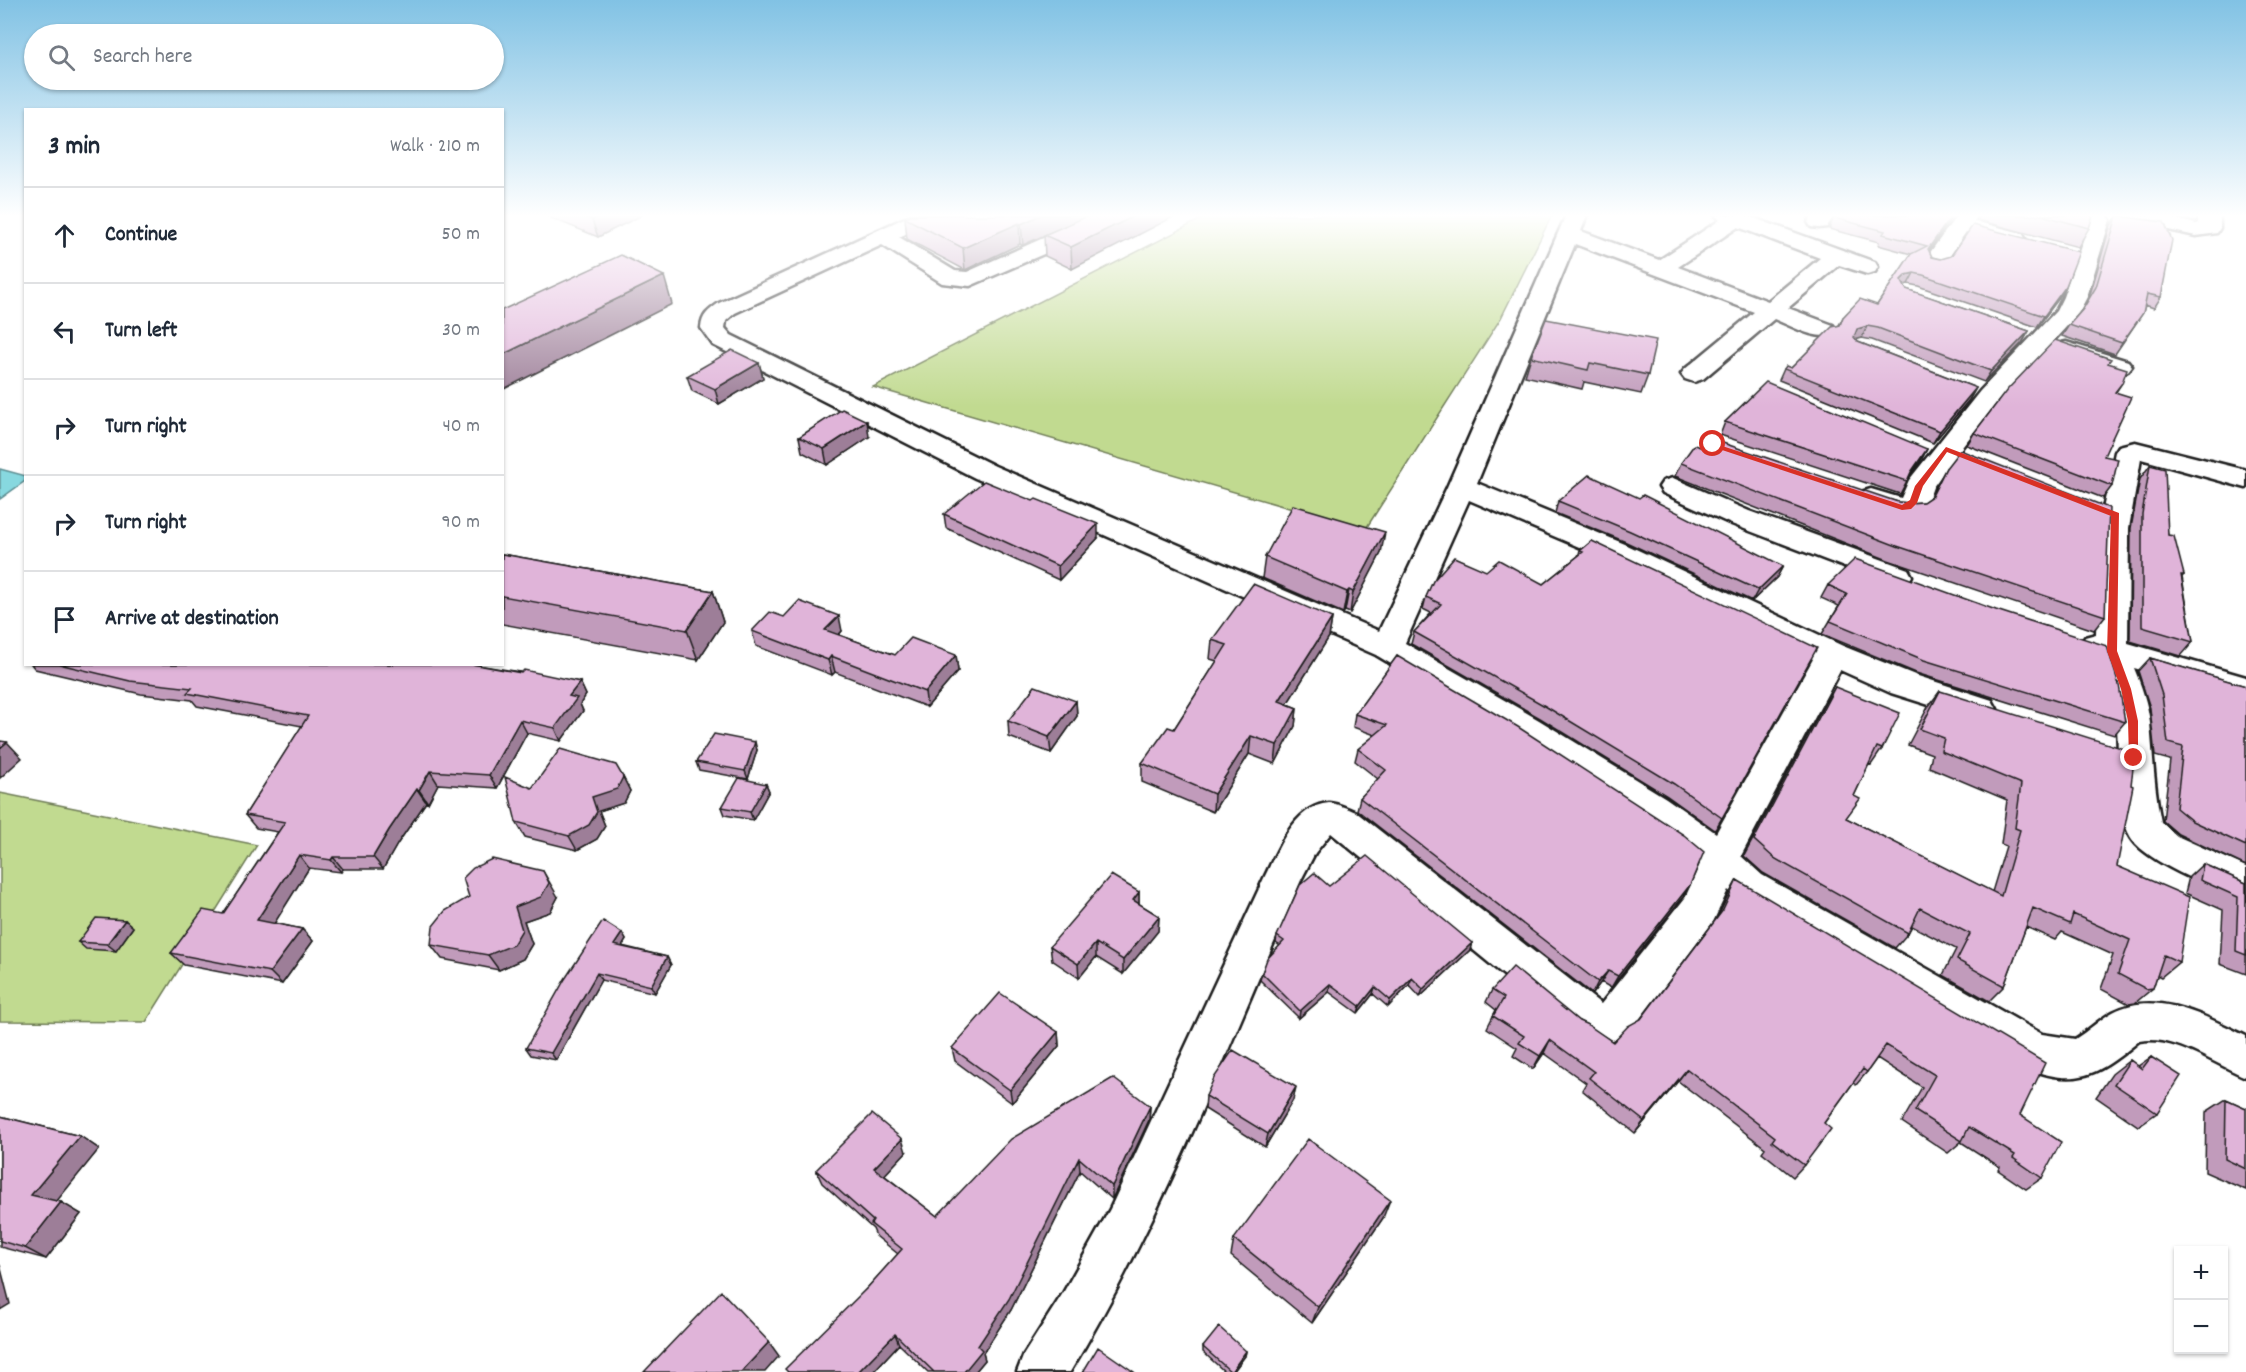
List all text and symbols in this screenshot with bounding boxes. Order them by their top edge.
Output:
search box [24,24,504,90]
icon: search [45,41,78,74]
text: Search here [93,42,192,73]
text: 3 min [48,129,100,166]
text: Walk · 210 m [390,133,480,161]
icon: ahead [48,219,81,252]
text: Continue [105,220,177,251]
text: 50 m [442,221,480,249]
icon: left [48,315,81,348]
text: Turn left [105,316,177,347]
text: 30 m [442,317,480,345]
icon: right [48,411,81,444]
text: Turn right [105,412,187,443]
text: 40 m [442,413,480,441]
route start [1699,430,1725,456]
icon: right [48,507,81,540]
text: Turn right [105,508,187,539]
text: 90 m [442,509,480,537]
icon: arrive [48,603,81,636]
text: Arrive at destination [105,604,279,635]
route end [2120,744,2146,770]
map controls [2174,1246,2228,1354]
button: + [2174,1246,2228,1300]
button: − [2174,1300,2228,1354]

